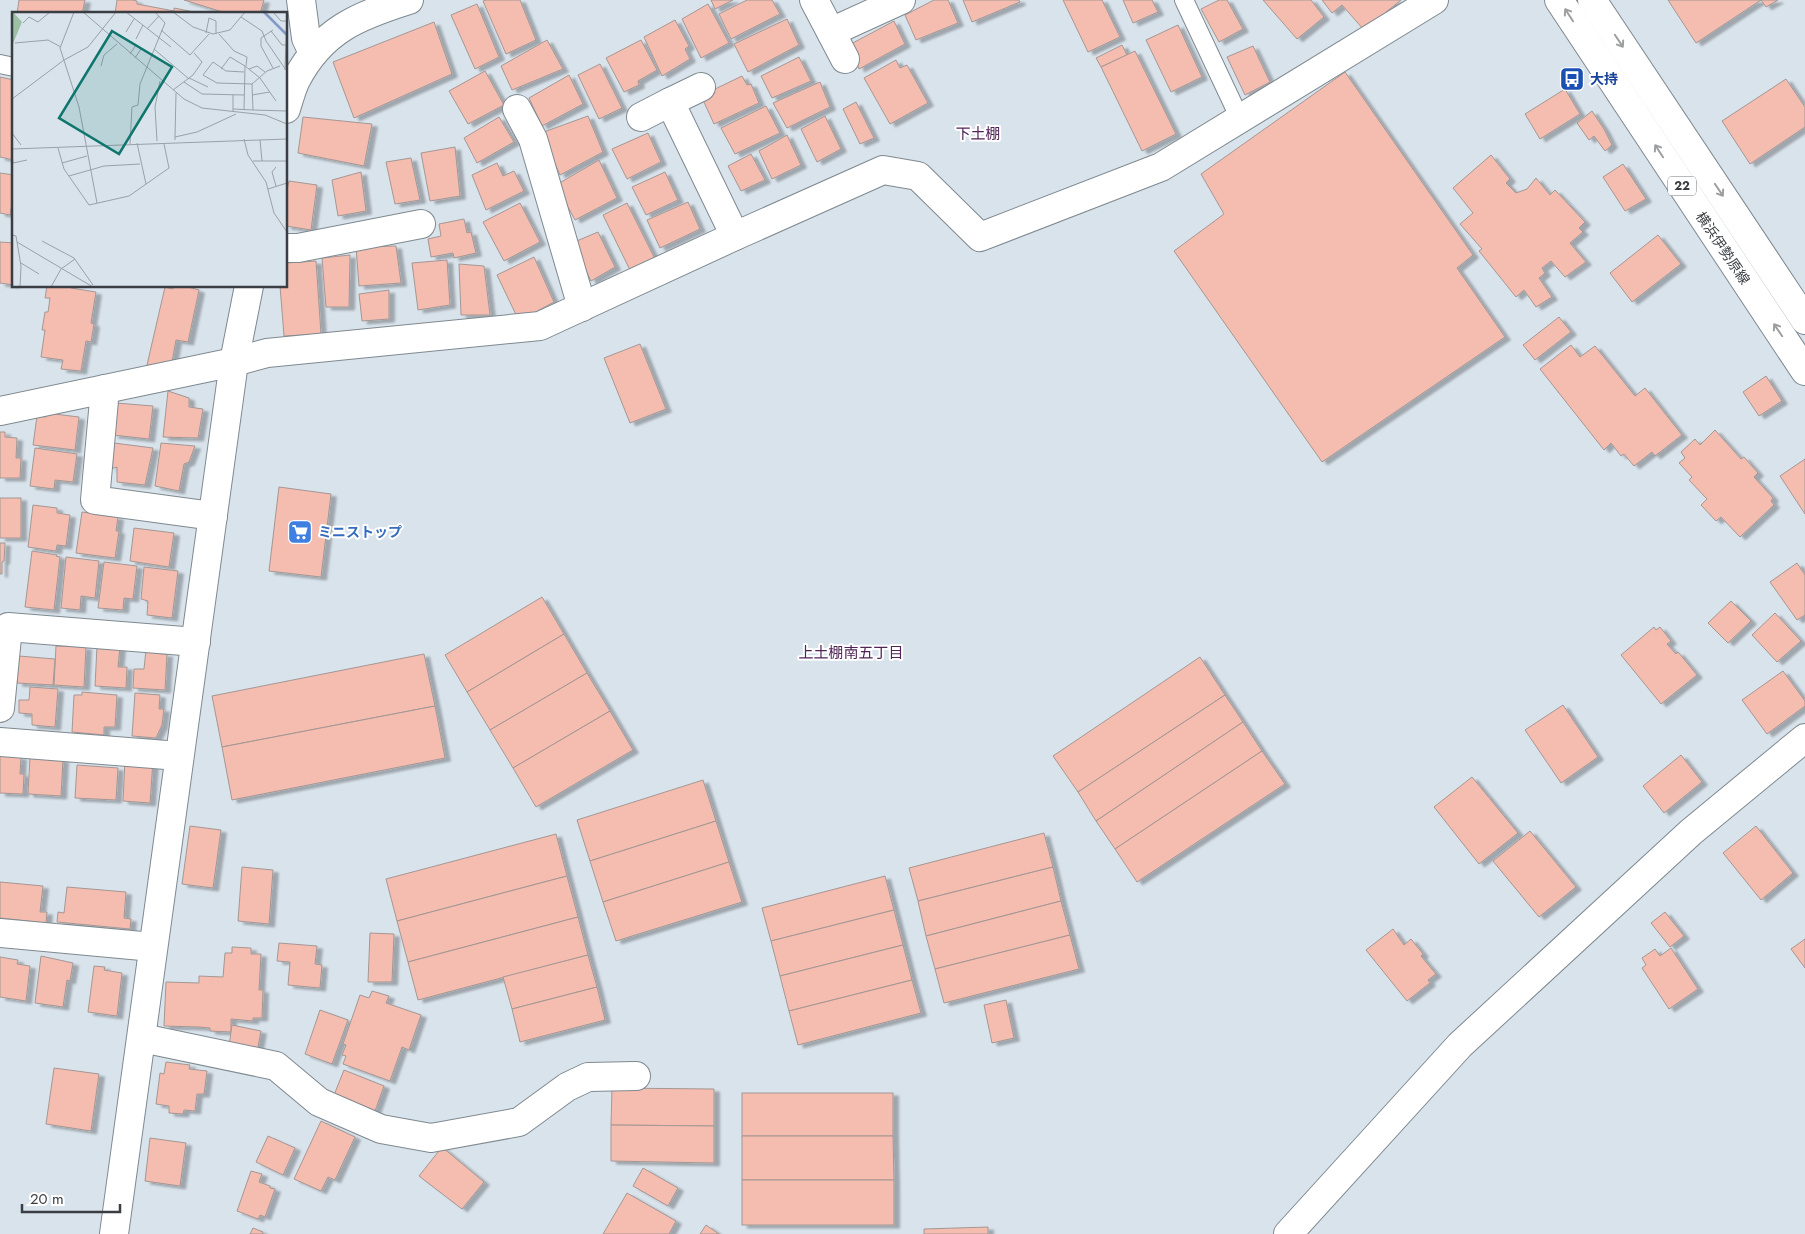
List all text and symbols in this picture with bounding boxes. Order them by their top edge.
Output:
one-way arrow [1564,9,1574,23]
inset map [12,12,288,288]
one-way arrow [1614,33,1624,47]
bus stop icon: 大持 [1559,66,1585,92]
place label: 大持 [1590,69,1618,89]
district label: 下土棚 [955,123,1001,145]
one-way arrow [1654,144,1664,158]
road number: 22 [1668,177,1696,196]
one-way arrow [1714,183,1724,197]
street label: 横浜伊勢原線 [1691,208,1755,288]
one-way arrow [1773,323,1783,337]
supermarket icon: ミニストップ [287,519,313,545]
place label: ミニストップ [318,522,402,542]
district label: 上土棚南五丁目 [798,642,904,664]
scale bar [22,1182,120,1214]
text: 20 m [30,1188,64,1210]

